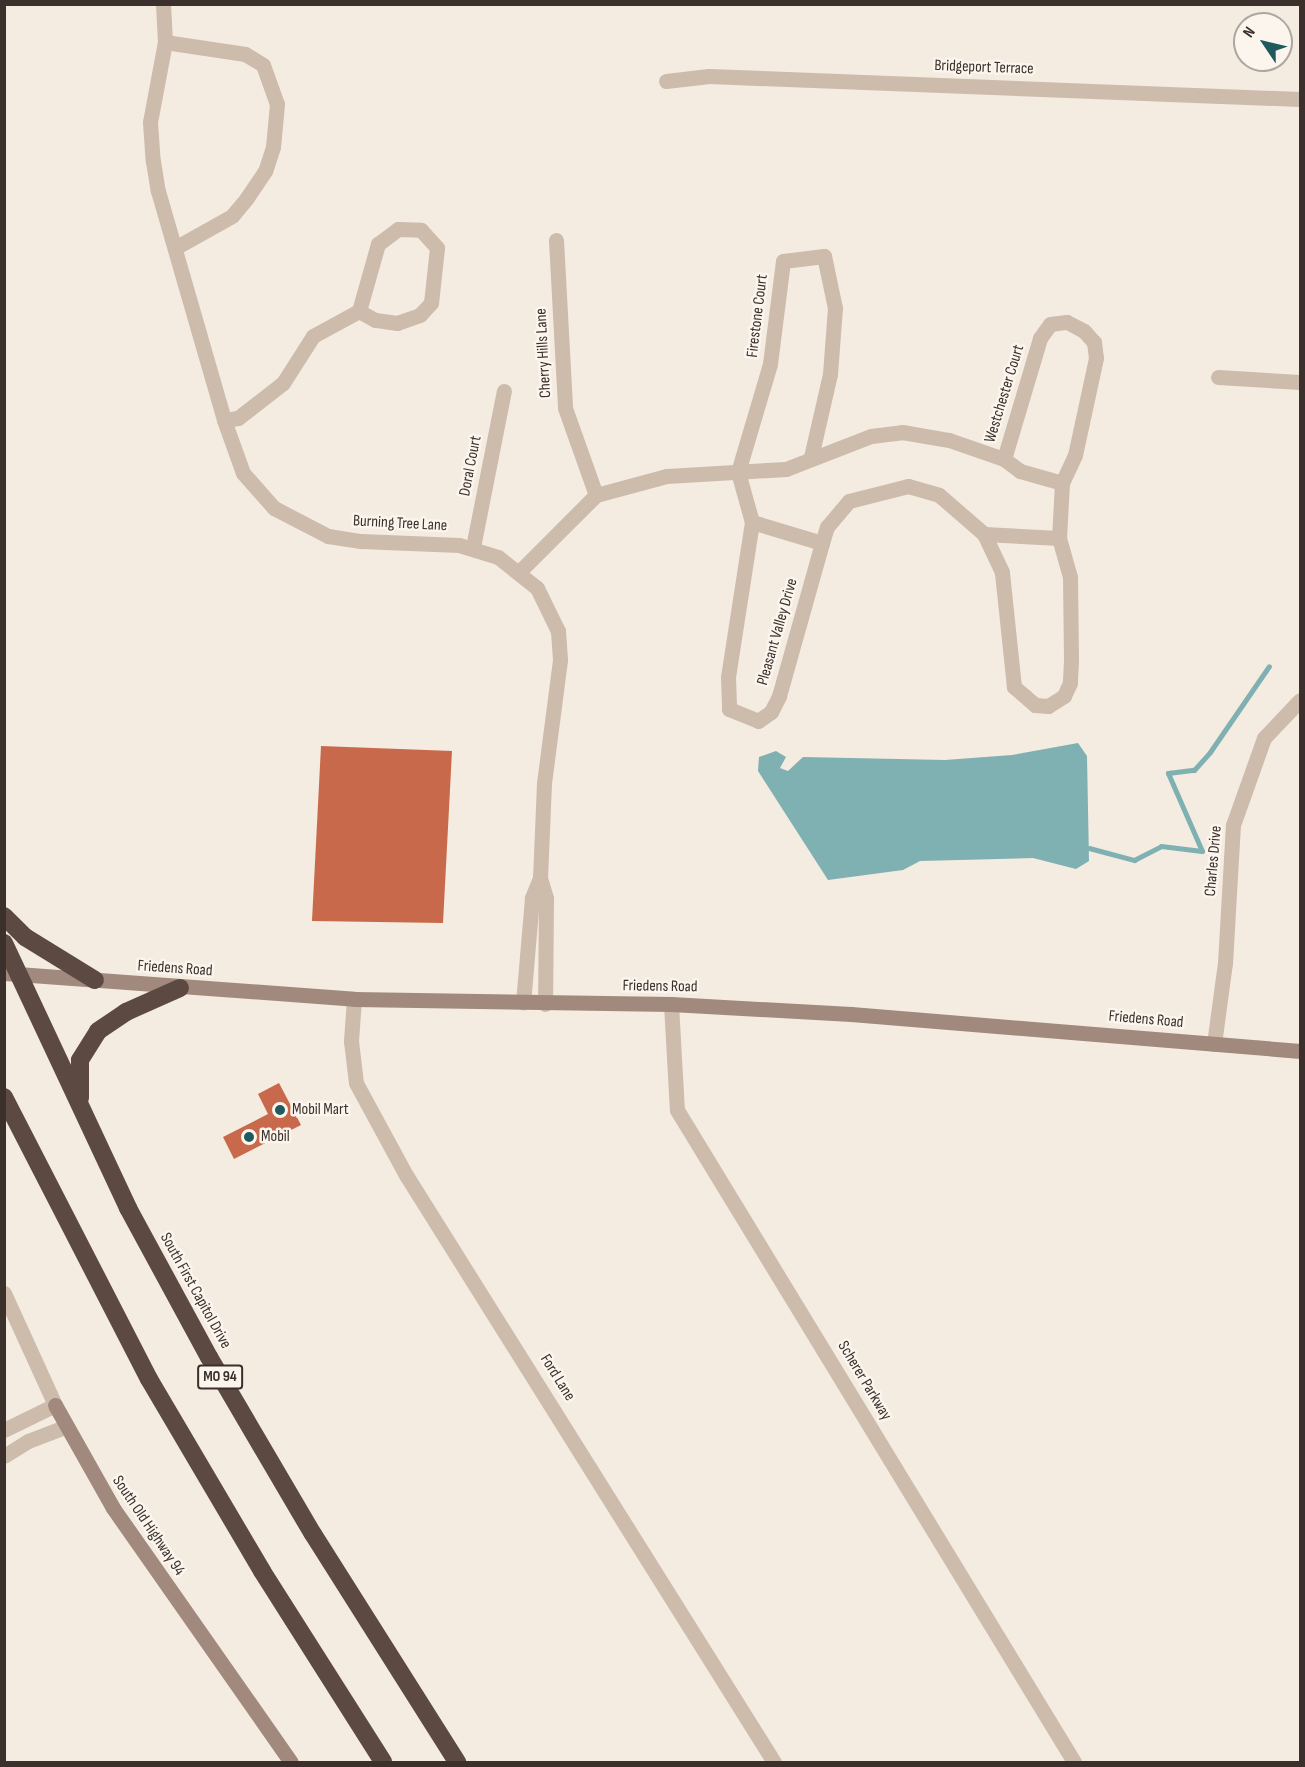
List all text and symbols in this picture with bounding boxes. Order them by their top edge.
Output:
north arrow [1233,12,1293,72]
text: N [1239,24,1260,41]
street label: Bridgeport Terrace [934,57,1034,79]
street label: Firestone Court [743,273,773,359]
street label: Cherry Hills Lane [532,308,556,398]
street label: Westchester Court [981,343,1029,445]
street label: Doral Court [456,434,486,498]
street label: Burning Tree Lane [352,512,448,536]
street label: Pleasant Valley Drive [754,576,802,688]
street label: Charles Drive [1201,825,1227,897]
street label: Friedens Road [137,957,213,981]
street label: Friedens Road [622,977,698,997]
street label: Friedens Road [1108,1007,1184,1033]
place label: Mobil Mart [292,1100,349,1120]
marker: Mobil Mart [273,1103,287,1117]
place label: Mobil [261,1127,290,1147]
marker: Mobil [242,1130,256,1144]
street label: South First Capitol Drive [155,1230,235,1352]
street label: Scherer Parkway [833,1338,895,1424]
street label: Ford Lane [535,1351,579,1405]
road number: MO 94 [196,1365,244,1389]
street label: South Old Highway 94 [108,1472,188,1580]

